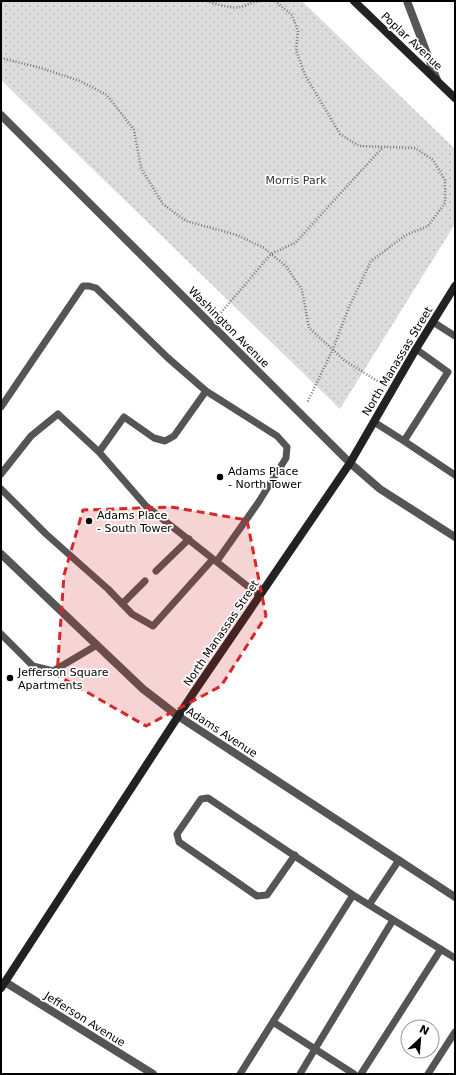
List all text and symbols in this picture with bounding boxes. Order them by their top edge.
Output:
street label: Poplar Avenue [378,10,445,73]
park label: Morris Park [265,174,327,187]
street label: Washington Avenue [186,284,272,371]
street label: North Manassas Street [360,304,436,418]
place label: Adams Place - North Tower [228,465,302,491]
marker: Adams Place - North Tower [215,472,225,482]
place label: Adams Place - South Tower [97,509,172,535]
marker: Adams Place - South Tower [84,516,94,526]
street label: North Manassas Street [181,577,262,689]
place label: Jefferson Square Apartments [17,666,109,692]
marker: Jefferson Square Apartments [5,673,15,683]
street label: Adams Avenue [184,705,260,760]
street label: Jefferson Avenue [41,989,128,1050]
north arrow [400,1019,440,1059]
text: N [417,1023,431,1038]

